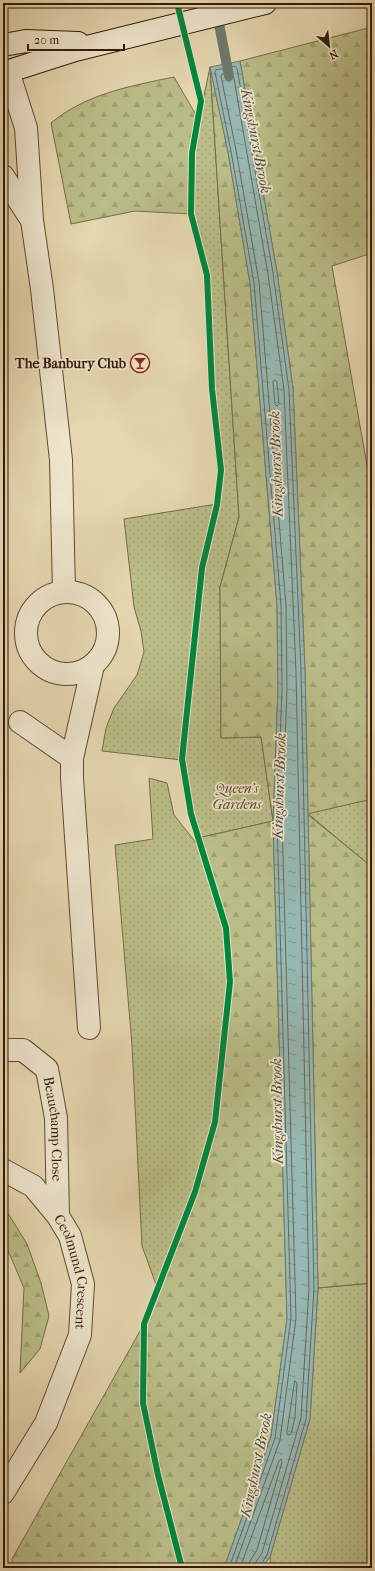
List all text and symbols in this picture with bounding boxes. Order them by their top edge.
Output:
scale bar [28,26,124,52]
north arrow [309,26,349,66]
text: 20 m [34,33,59,47]
text: N [326,47,340,62]
water label: Kingshurst Brook [237,86,275,195]
bar icon: The Banbury Club [129,352,151,374]
place label: The Banbury Club [14,355,127,372]
water label: Kingshurst Brook [265,410,287,518]
water label: Kingshurst Brook [268,732,290,840]
park label: Queen’s Gardens [213,780,262,813]
water label: Kingshurst Brook [267,1058,287,1165]
street label: Beauchamp Close [40,1075,66,1182]
street label: Ceolmund Crescent [50,1211,92,1330]
water label: Kingshurst Brook [236,1411,276,1520]

